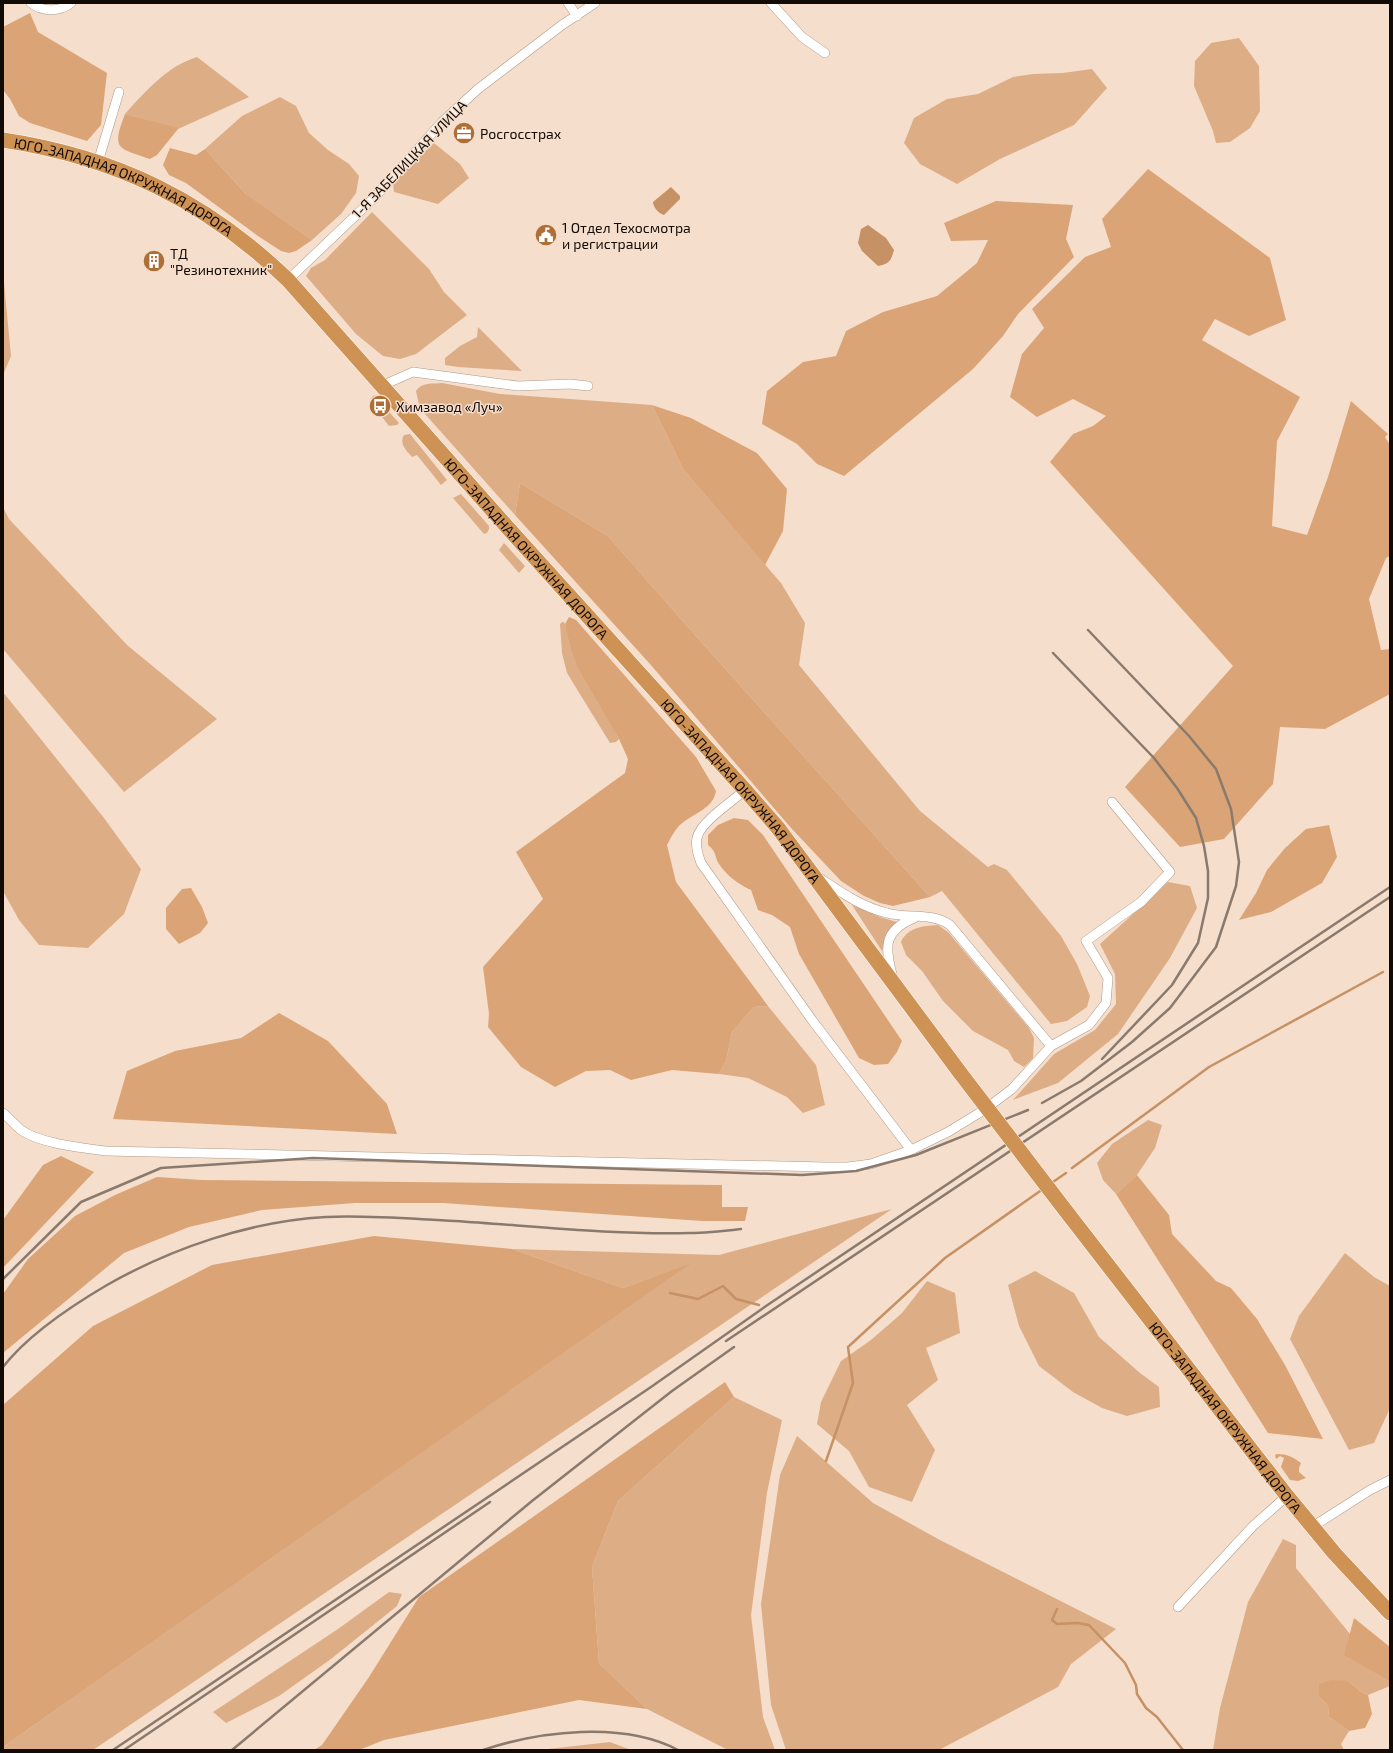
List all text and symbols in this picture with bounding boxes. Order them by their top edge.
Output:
street label: 1-Я ЗАБЕЛИЦКАЯ УЛИЦА [348,96,470,222]
office icon: Росгосстрах [451,120,477,146]
place label: Росгосстрах [480,125,562,142]
street label: ЮГО-ЗАПАДНАЯ ОКРУЖНАЯ ДОРОГА [13,133,237,239]
place label: 1 Отдел Техосмотра и регистрации [562,219,691,252]
public building icon: 1 Отдел Техосмотра и регистрации [533,222,559,248]
place label: ТД "Резинотехник" [170,245,272,278]
building icon: ТД "Резинотехник" [141,248,167,274]
bus stop icon: Химзавод «Луч» [367,393,393,419]
place label: Химзавод «Луч» [396,398,503,415]
street label: ЮГО-ЗАПАДНАЯ ОКРУЖНАЯ ДОРОГА [441,454,613,642]
street label: ЮГО-ЗАПАДНАЯ ОКРУЖНАЯ ДОРОГА [658,695,825,887]
street label: ЮГО-ЗАПАДНАЯ ОКРУЖНАЯ ДОРОГА [1146,1318,1306,1516]

